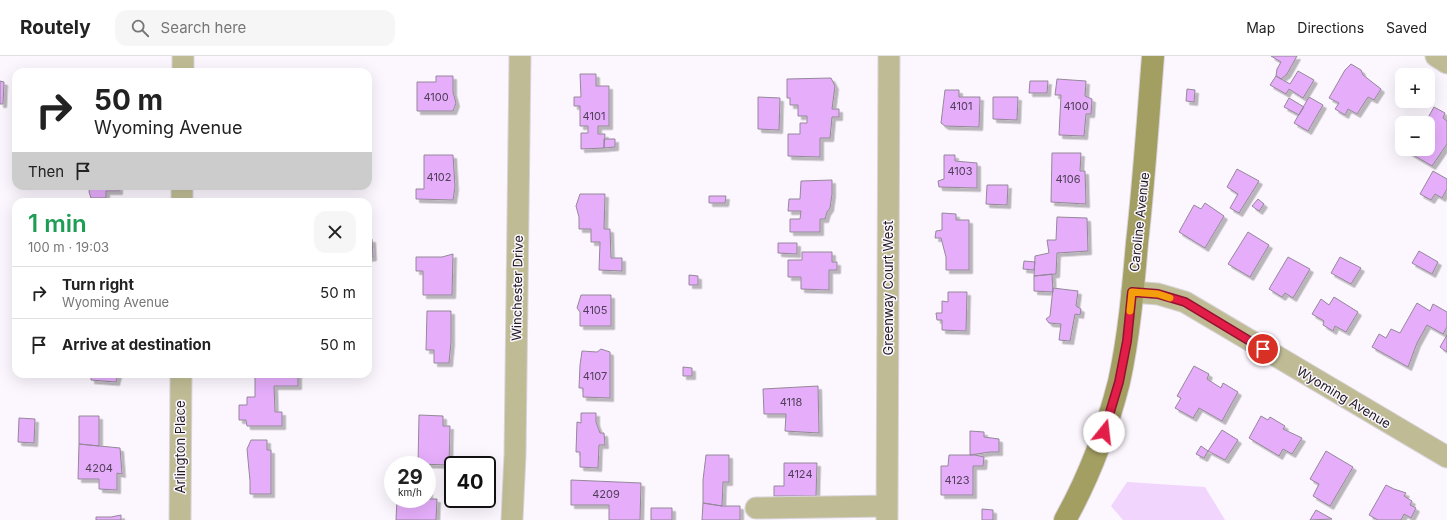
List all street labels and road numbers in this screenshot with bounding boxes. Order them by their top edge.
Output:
street label: Caroline Avenue [1126,171,1152,273]
street label: Greenway Court West [880,221,896,355]
street label: Winchester Drive [508,235,526,341]
street label: Wyoming Avenue [1294,363,1394,431]
street label: Arlington Place [172,400,188,494]

